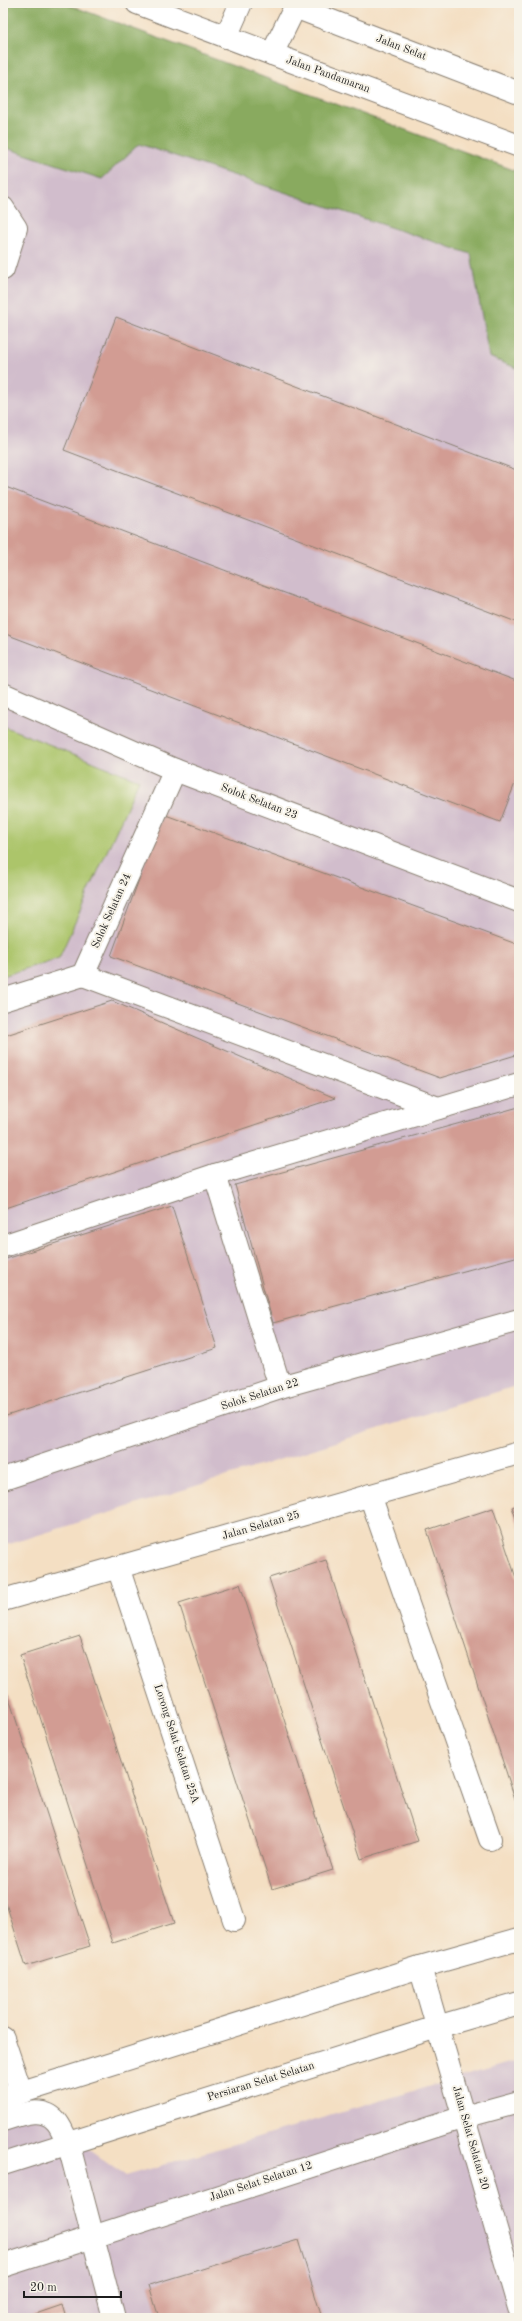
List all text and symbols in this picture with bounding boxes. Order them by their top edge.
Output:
street label: Jalan Selat [374,33,428,63]
street label: Jalan Pandamaran [285,55,371,95]
street label: Solok Selatan 23 [219,782,299,822]
street label: Solok Selatan 24 [91,872,133,950]
street label: Solok Selatan 22 [220,1377,300,1413]
street label: Jalan Selatan 25 [221,1510,301,1542]
street label: Lorong Selat Selatan 25A [151,1683,201,1806]
street label: Persiaran Selat Selatan [206,2060,316,2104]
street label: Jalan Selat Selatan 20 [450,2085,490,2191]
street label: Jalan Selat Selatan 12 [208,2160,314,2204]
scale bar [24,2273,121,2299]
text: 20 m [30,2282,57,2294]

